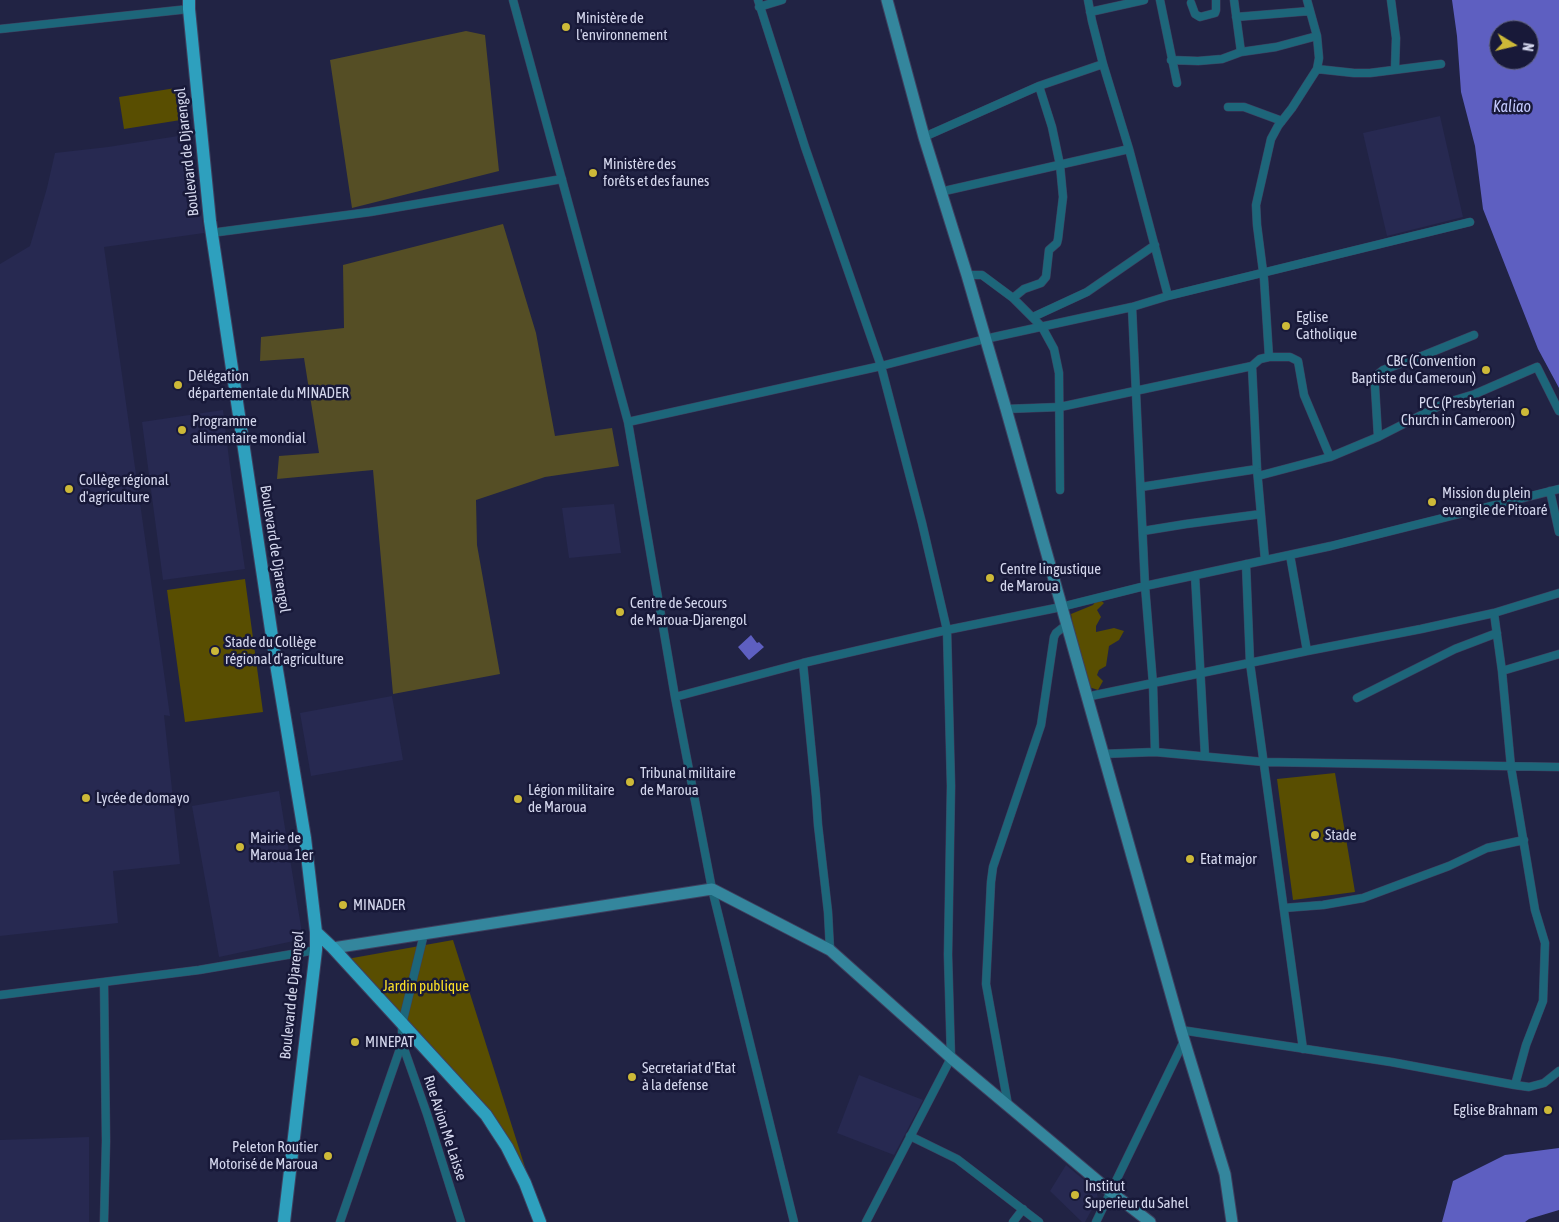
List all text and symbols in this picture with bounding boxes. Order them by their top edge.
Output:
place label: Ministère de l'environnement [576,9,668,44]
north arrow [1489,20,1539,70]
marker: Ministère de l'environnement [560,21,572,33]
text: N [1519,42,1536,53]
street label: Boulevard de Djarengol [171,87,203,217]
water label: Kaliao [1493,97,1531,117]
place label: Ministère des forêts et des faunes [603,155,709,190]
marker: Ministère des forêts et des faunes [587,167,599,179]
place label: Eglise Catholique [1296,308,1357,343]
marker: Eglise Catholique [1280,320,1292,332]
place label: CBC (Convention Baptiste du Cameroun) [1351,352,1476,387]
marker: CBC (Convention Baptiste du Cameroun) [1480,364,1492,376]
place label: Délégation départementale du MINADER [188,367,349,402]
marker: Délégation départementale du MINADER [172,379,184,391]
place label: PCC (Presbyterian Church in Cameroon) [1401,394,1515,429]
marker: PCC (Presbyterian Church in Cameroon) [1519,406,1531,418]
place label: Programme alimentaire mondial [192,412,306,447]
marker: Programme alimentaire mondial [176,424,188,436]
place label: Collège régional d'agriculture [79,471,169,506]
marker: Collège régional d'agriculture [63,483,75,495]
street label: Boulevard de Djarengol [256,484,294,614]
place label: Mission du plein evangile de Pitoaré [1442,484,1547,519]
marker: Mission du plein evangile de Pitoaré [1426,496,1438,508]
place label: Centre lingustique de Maroua [1000,560,1101,595]
marker: Centre lingustique de Maroua [984,572,996,584]
place label: Centre de Secours de Maroua-Djarengol [630,594,747,629]
marker: Centre de Secours de Maroua-Djarengol [614,606,626,618]
place label: Stade du Collège régional d'agriculture [225,633,344,668]
marker: Stade du Collège régional d'agriculture [209,645,221,657]
place label: Tribunal militaire de Maroua [640,764,736,799]
marker: Tribunal militaire de Maroua [624,776,636,788]
place label: Légion militaire de Maroua [528,781,615,816]
place label: Lycée de domayo [96,789,190,807]
marker: Lycée de domayo [80,792,92,804]
marker: Légion militaire de Maroua [512,793,524,805]
place label: Stade [1325,826,1357,844]
place label: Mairie de Maroua 1er [250,829,313,864]
marker: Stade [1309,829,1321,841]
marker: Mairie de Maroua 1er [234,841,246,853]
place label: Etat major [1200,850,1257,868]
marker: Etat major [1184,853,1196,865]
place label: MINADER [353,896,405,914]
marker: MINADER [337,899,349,911]
street label: Boulevard de Djarengol [276,930,308,1060]
park label: Jardin publique [383,977,469,995]
place label: MINEPAT [365,1033,414,1051]
marker: MINEPAT [349,1036,361,1048]
place label: Secretariat d'Etat à la defense [642,1059,736,1094]
marker: Secretariat d'Etat à la defense [626,1071,638,1083]
street label: Rue Avion Me Laisse [420,1073,470,1183]
place label: Eglise Brahnam [1453,1101,1538,1119]
marker: Eglise Brahnam [1542,1104,1554,1116]
place label: Peleton Routier Motorisé de Maroua [209,1138,318,1173]
marker: Peleton Routier Motorisé de Maroua [322,1150,334,1162]
place label: Institut Superieur du Sahel [1085,1177,1189,1212]
marker: Institut Superieur du Sahel [1069,1189,1081,1201]

